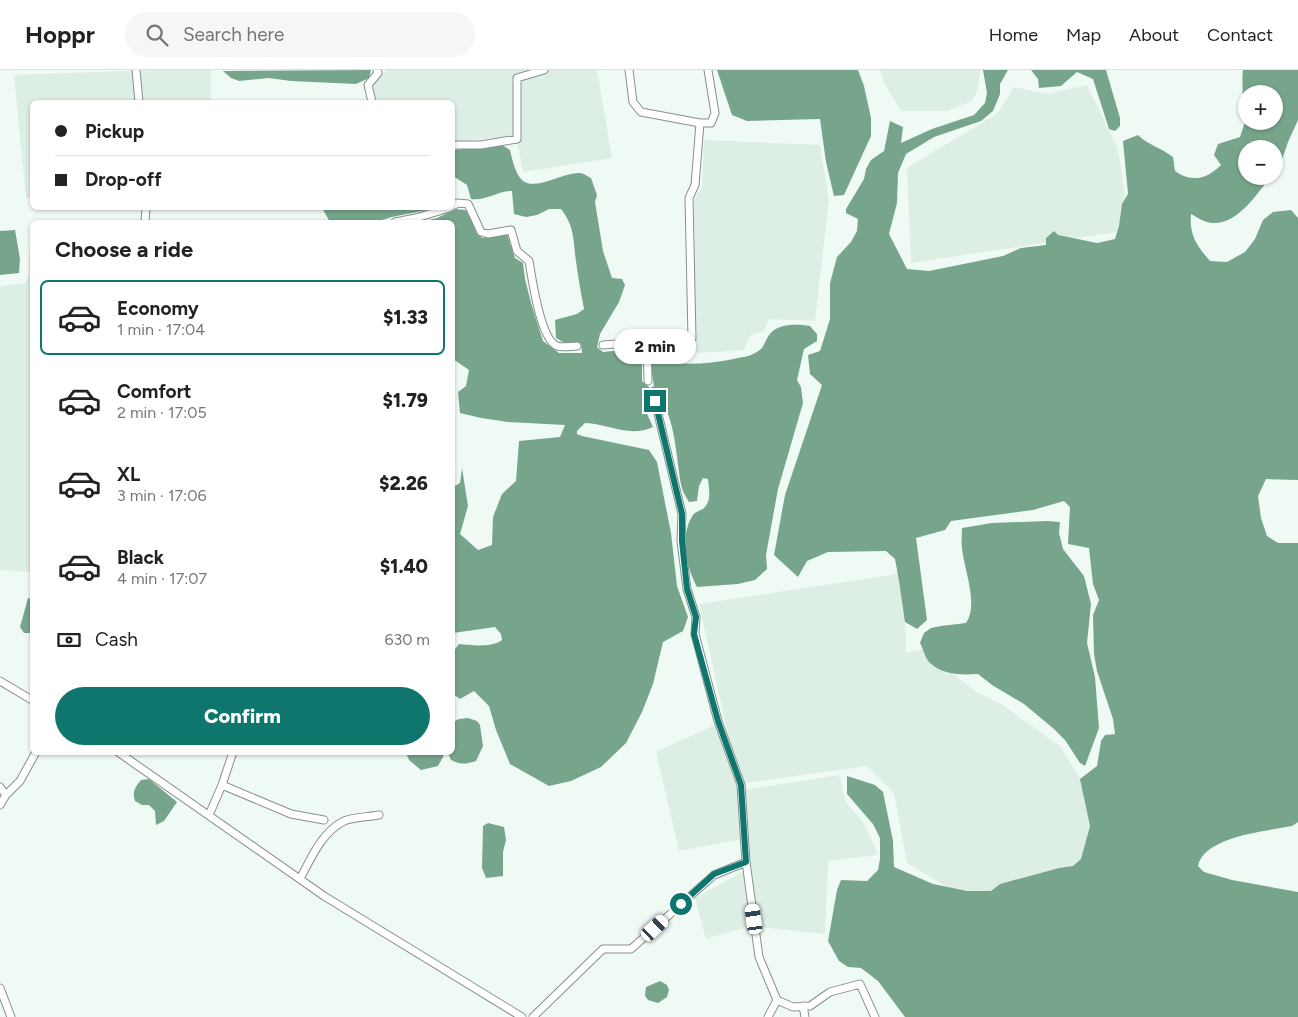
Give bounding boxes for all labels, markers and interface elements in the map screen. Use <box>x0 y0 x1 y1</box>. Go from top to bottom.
search box <box>125 12 475 57</box>
text: Hoppr <box>25 20 95 49</box>
icon: search <box>143 21 171 49</box>
text: Search here <box>183 23 284 46</box>
text: Home <box>989 24 1038 46</box>
text: Map <box>1066 24 1101 46</box>
text: About <box>1129 24 1179 46</box>
text: Contact <box>1207 24 1273 46</box>
map controls <box>1238 85 1283 185</box>
button: + <box>1238 85 1283 130</box>
text: Pickup <box>85 120 144 143</box>
button: − <box>1238 140 1283 185</box>
text: Drop-off <box>85 168 162 191</box>
text: Choose a ride <box>55 236 193 263</box>
icon: car <box>57 295 102 340</box>
text: Economy <box>117 297 199 320</box>
text: $1.33 <box>383 306 428 329</box>
text: 1 min · 17:04 <box>117 320 205 339</box>
callout: 2 min <box>614 328 696 364</box>
text: 2 min <box>635 337 675 356</box>
icon: car <box>57 378 102 423</box>
text: Comfort <box>117 380 192 403</box>
text: $1.79 <box>383 389 428 412</box>
route end <box>644 390 666 412</box>
text: 2 min · 17:05 <box>117 403 207 422</box>
icon: car <box>57 461 102 506</box>
text: XL <box>117 463 140 486</box>
text: $2.26 <box>379 472 428 495</box>
text: 3 min · 17:06 <box>117 486 206 505</box>
icon: car <box>57 544 102 589</box>
text: Black <box>117 546 164 569</box>
text: $1.40 <box>380 555 428 578</box>
text: 4 min · 17:07 <box>117 569 207 588</box>
icon: cash <box>55 626 83 654</box>
text: Cash <box>95 628 138 651</box>
text: 630 m <box>384 630 430 649</box>
button: Confirm <box>55 687 430 745</box>
route start <box>670 893 692 915</box>
car <box>744 903 763 935</box>
car <box>638 912 671 944</box>

